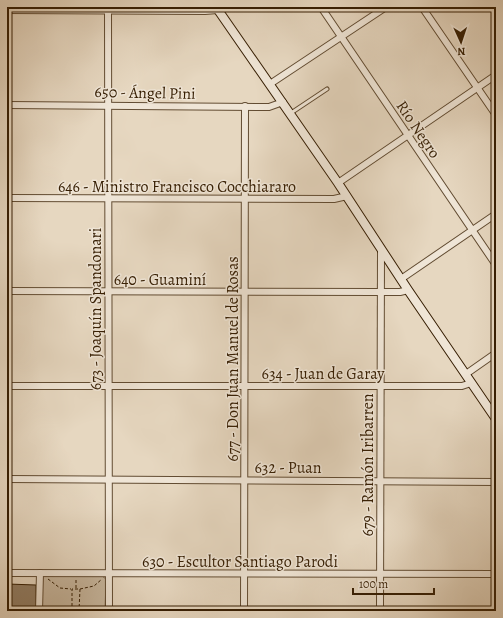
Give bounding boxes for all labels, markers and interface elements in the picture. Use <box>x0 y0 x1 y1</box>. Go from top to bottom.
north arrow <box>441 22 481 62</box>
text: N <box>457 44 466 59</box>
street label: 650 - Ángel Pini <box>94 81 196 105</box>
street label: Río Negro <box>391 96 446 163</box>
street label: 646 - Ministro Francisco Cocchiararo <box>58 176 296 198</box>
street label: 673 - Joaquín Spandonari <box>85 228 107 390</box>
street label: 677 - Don Juan Manuel de Rosas <box>222 256 244 462</box>
street label: 640 - Guaminí <box>114 269 206 291</box>
street label: 634 - Juan de Garay <box>261 363 385 385</box>
street label: 679 - Ramón Iribarren <box>357 393 379 537</box>
street label: 632 - Puan <box>254 457 322 479</box>
street label: 630 - Escultor Santiago Parodi <box>142 551 338 573</box>
scale bar <box>353 570 434 596</box>
text: 100 m <box>359 576 388 592</box>

